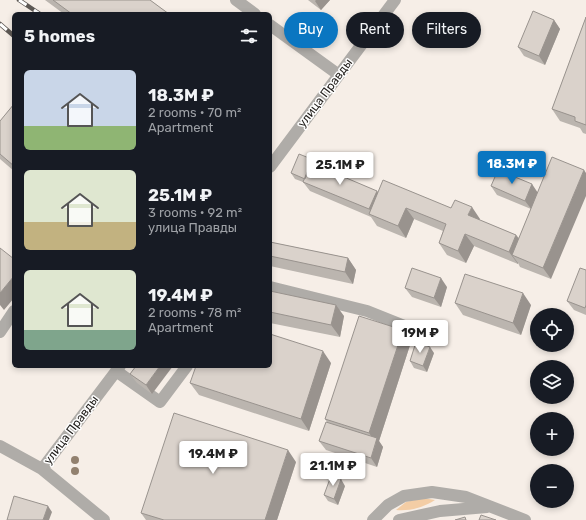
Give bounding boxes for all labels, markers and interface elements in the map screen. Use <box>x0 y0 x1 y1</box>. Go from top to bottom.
chip: Buy <box>284 12 338 48</box>
chip: Rent <box>346 12 404 48</box>
chip: Filters <box>412 12 481 48</box>
icon: filters <box>238 25 260 47</box>
text: 5 homes <box>24 26 95 46</box>
street label: улица Правды <box>295 56 355 130</box>
text: 18.3M ₽ <box>148 85 214 105</box>
icon: home <box>56 86 104 134</box>
text: 2 rooms · 70 m² <box>148 105 242 120</box>
text: Apartment <box>148 120 213 135</box>
pin: 18.3M ₽ <box>475 151 549 185</box>
pin: 25.1M ₽ <box>303 152 377 186</box>
text: 18.3M ₽ <box>487 156 537 171</box>
text: 25.1M ₽ <box>315 157 365 172</box>
text: 25.1M ₽ <box>148 185 212 205</box>
icon: home <box>56 186 104 234</box>
text: 3 rooms · 92 m² <box>148 205 242 220</box>
text: улица Правды <box>148 220 237 235</box>
text: 19.4M ₽ <box>148 285 213 305</box>
icon: home <box>56 286 104 334</box>
text: 2 rooms · 78 m² <box>148 305 242 320</box>
map controls <box>530 308 574 508</box>
button: locate <box>530 308 574 352</box>
text: Apartment <box>148 320 213 335</box>
pin: 19M ₽ <box>392 320 448 354</box>
text: 19M ₽ <box>401 325 439 340</box>
button: layers <box>530 360 574 404</box>
street label: улица Правды <box>41 393 101 467</box>
button: + <box>530 412 574 456</box>
pin: 19.4M ₽ <box>176 441 250 475</box>
text: 19.4M ₽ <box>188 446 238 461</box>
pin: 21.1M ₽ <box>296 453 370 487</box>
text: 21.1M ₽ <box>309 458 357 473</box>
button: − <box>530 464 574 508</box>

